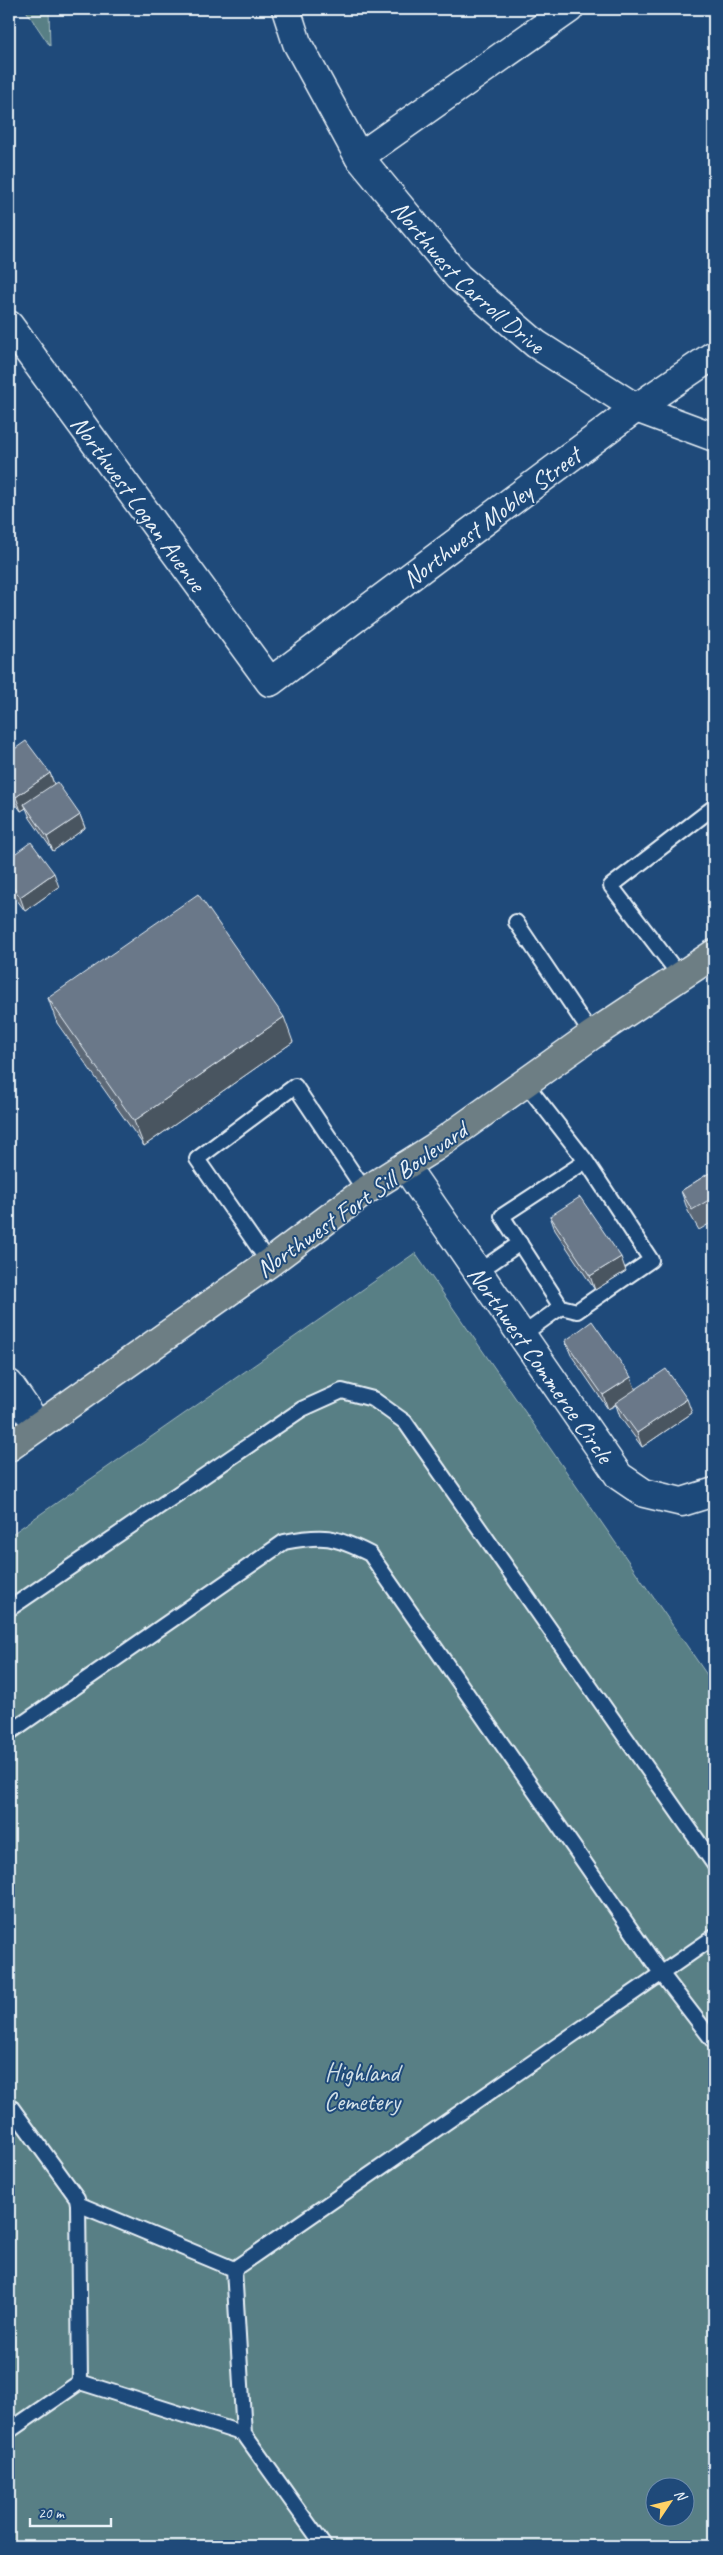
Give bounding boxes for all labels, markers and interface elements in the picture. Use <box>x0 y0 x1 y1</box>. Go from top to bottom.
street label: Northwest Carroll Drive <box>384 194 551 363</box>
street label: Northwest Logan Avenue <box>63 409 214 600</box>
street label: Northwest Mobley Street <box>396 438 590 595</box>
street label: Northwest Fort Sill Boulevard <box>250 1112 477 1285</box>
street label: Northwest Commerce Circle <box>460 1260 621 1471</box>
park label: Highland Cemetery <box>324 2057 403 2118</box>
north arrow <box>646 2478 696 2528</box>
text: N <box>671 2486 691 2505</box>
scale bar <box>30 2495 111 2527</box>
text: 20 m <box>38 2504 65 2523</box>

